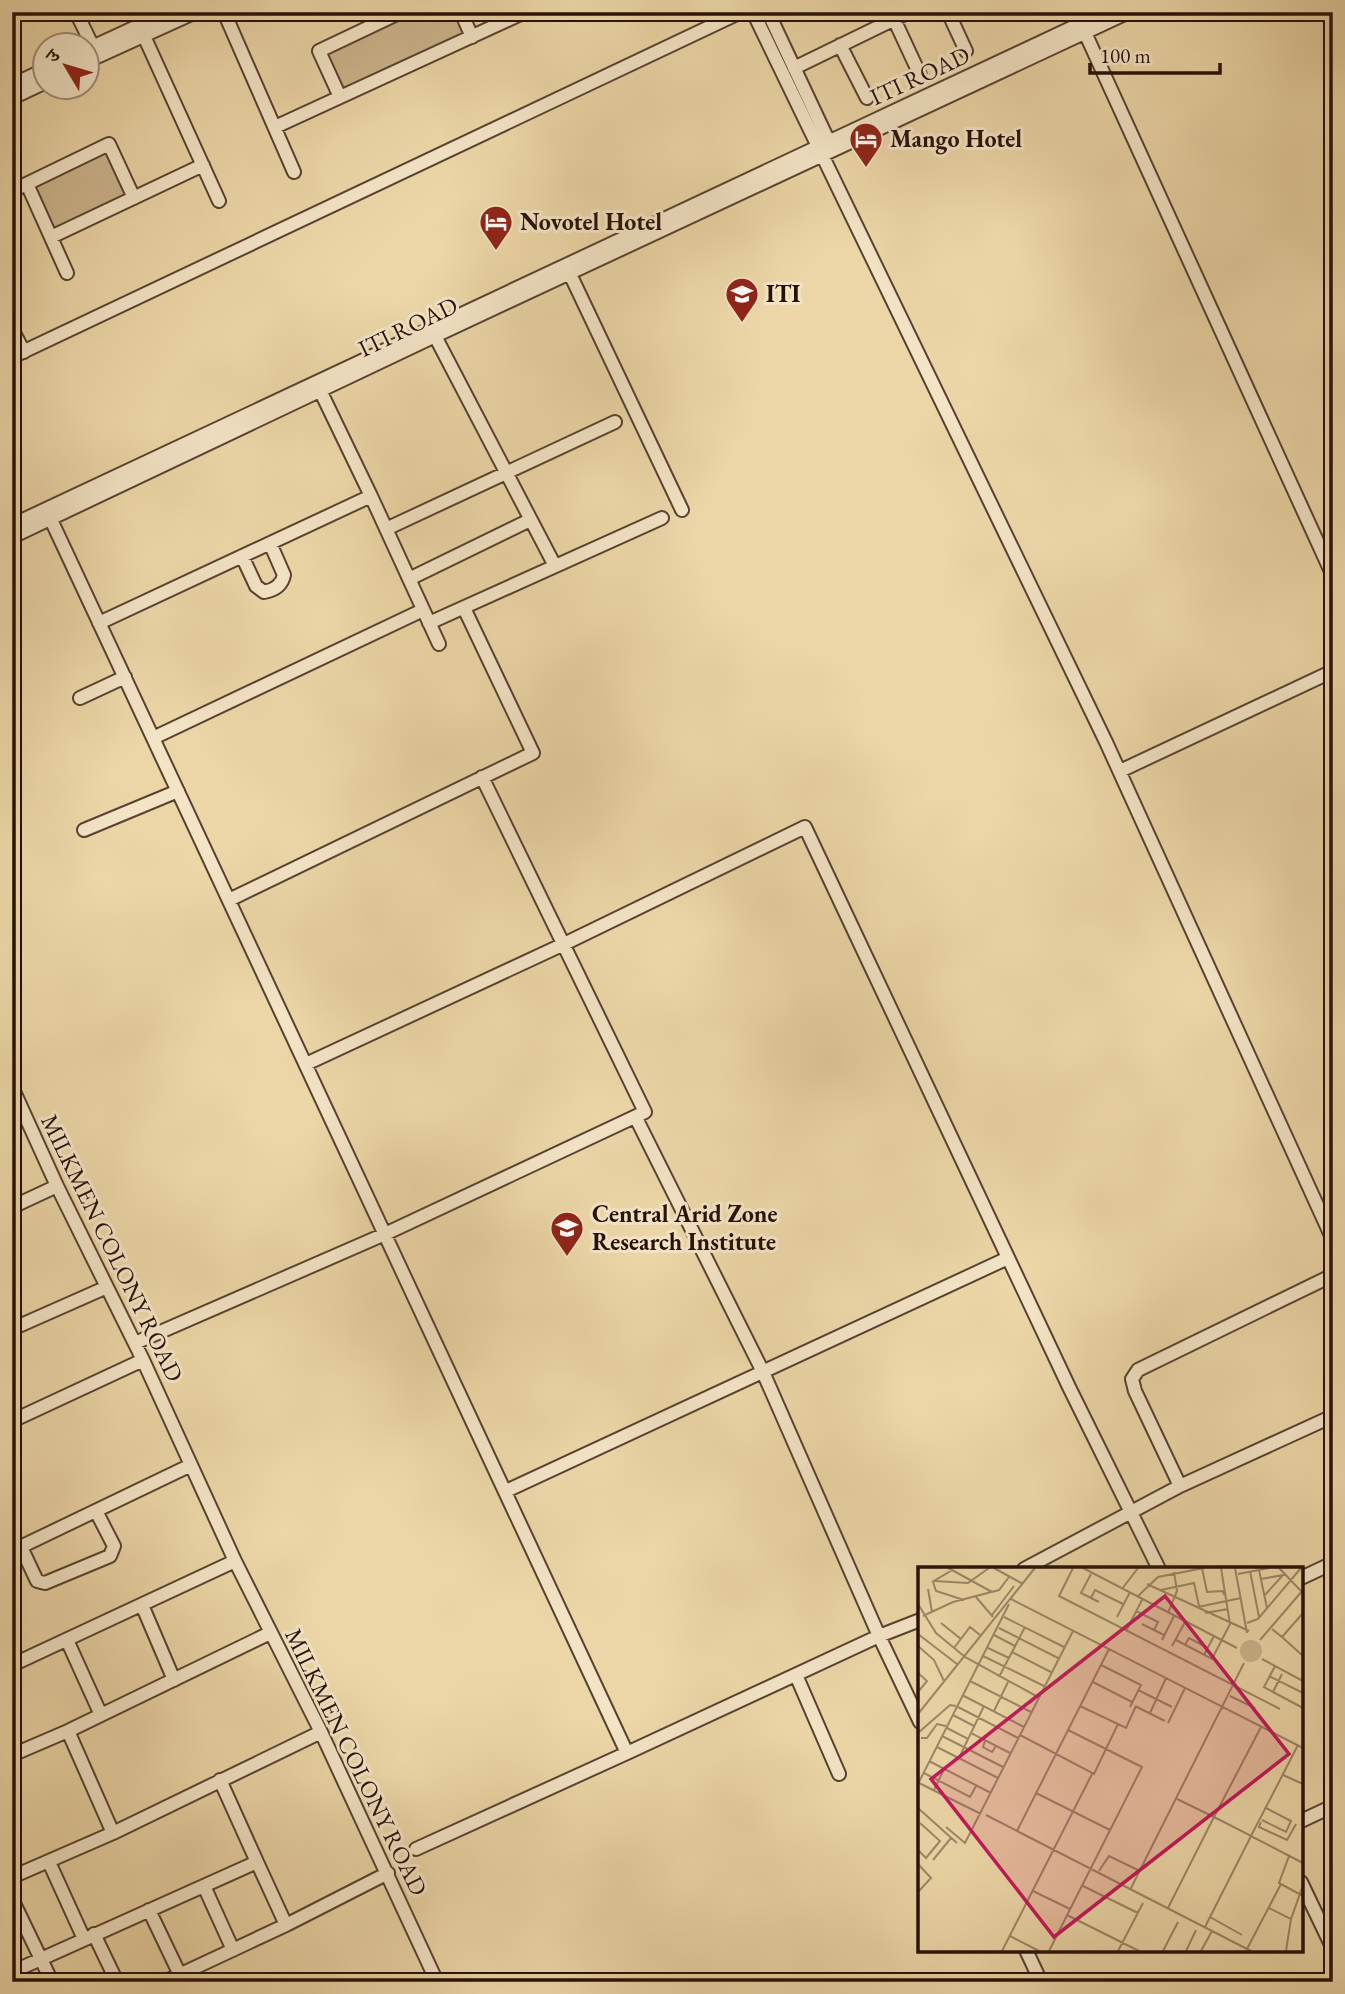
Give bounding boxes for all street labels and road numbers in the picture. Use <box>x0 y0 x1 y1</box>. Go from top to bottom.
street label: ITI ROAD <box>865 39 975 112</box>
street label: ITI ROAD <box>353 289 462 364</box>
street label: MILKMEN COLONY ROAD <box>34 1109 191 1387</box>
street label: MILKMEN COLONY ROAD <box>278 1623 435 1901</box>

